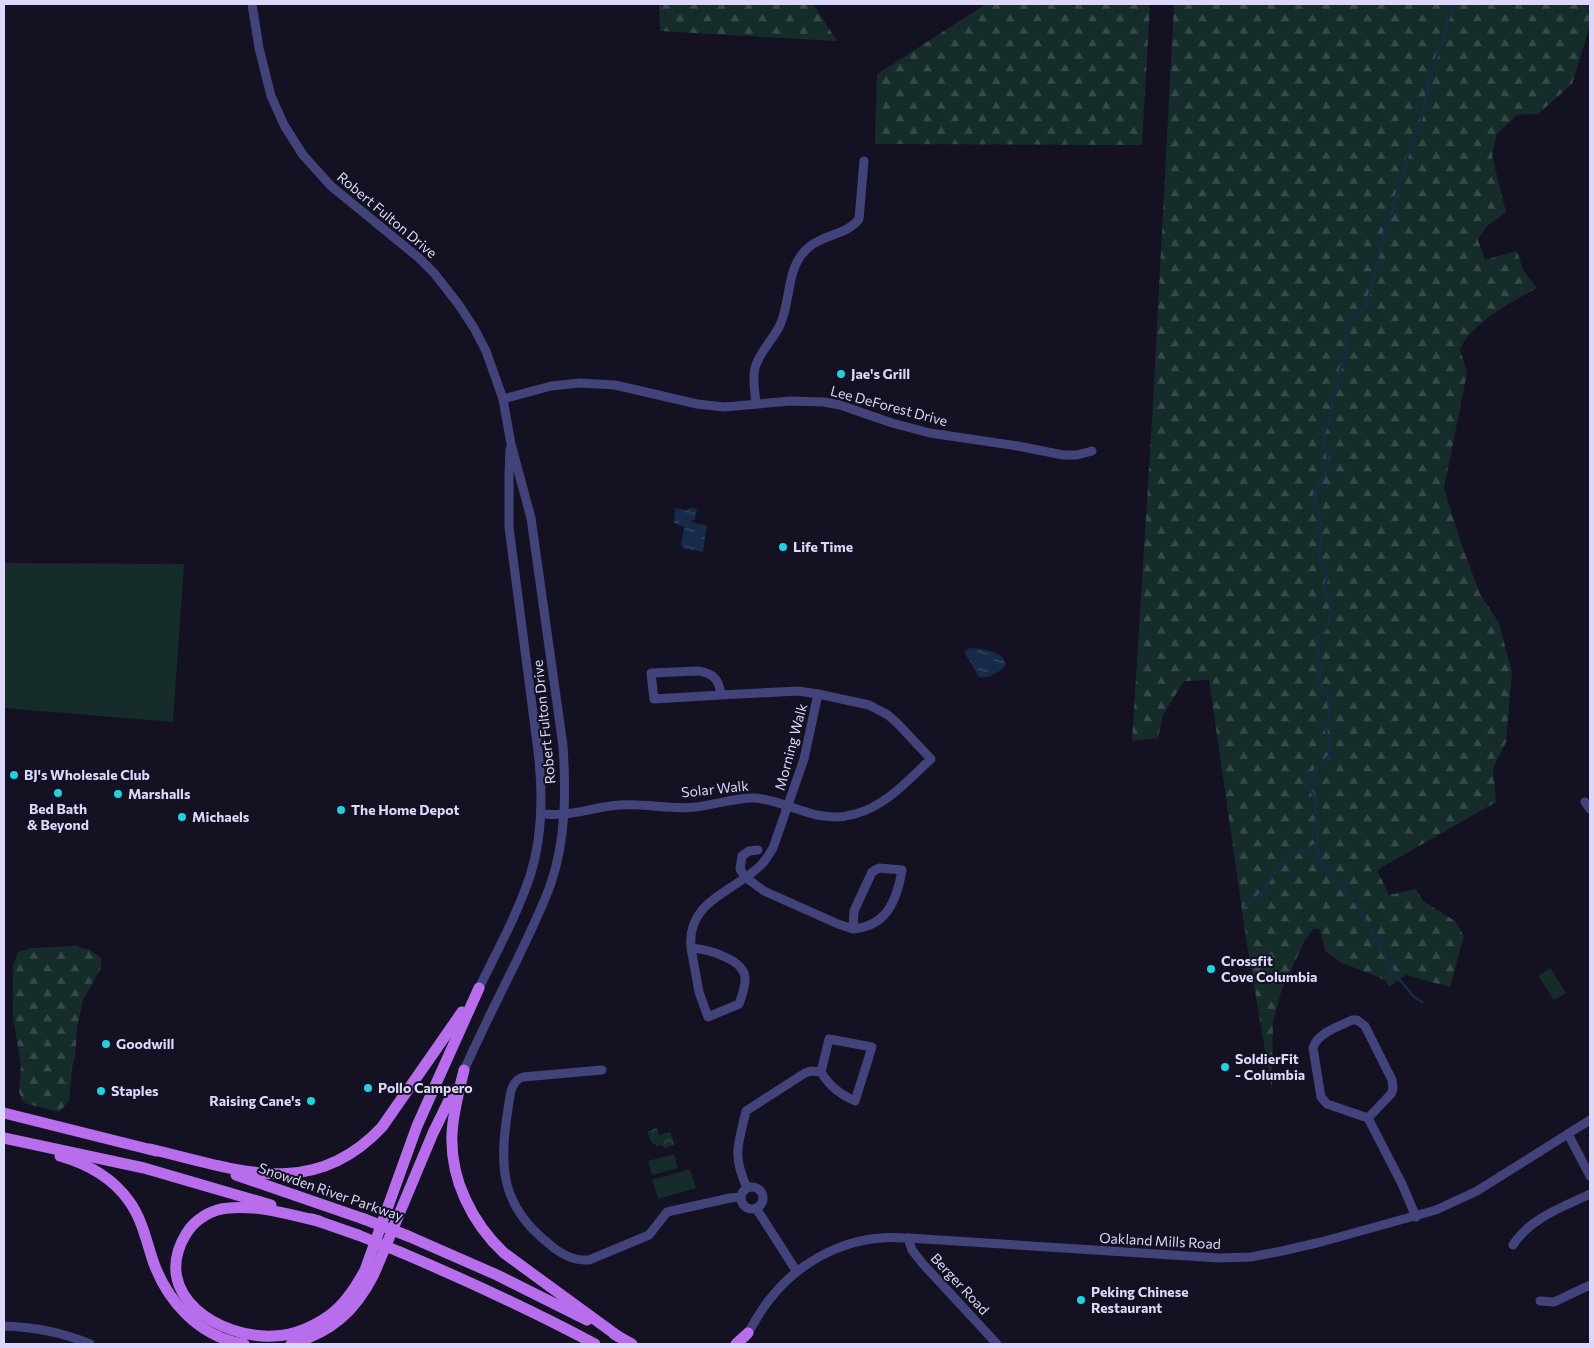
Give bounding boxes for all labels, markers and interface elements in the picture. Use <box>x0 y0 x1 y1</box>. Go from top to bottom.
street label: Robert Fulton Drive <box>334 168 441 261</box>
place label: Jae's Grill <box>851 365 910 382</box>
marker: Jae's Grill <box>835 368 847 380</box>
street label: Lee DeForest Drive <box>829 382 950 429</box>
place label: Life Time <box>793 538 853 555</box>
marker: Life Time <box>777 541 789 553</box>
street label: Robert Fulton Drive <box>529 659 558 785</box>
street label: Morning Walk <box>771 701 810 792</box>
place label: BJ's Wholesale Club <box>24 766 150 783</box>
marker: BJ's Wholesale Club <box>8 769 20 781</box>
street label: Solar Walk <box>680 776 750 800</box>
place label: Marshalls <box>128 785 191 802</box>
marker: Bed Bath & Beyond <box>52 787 64 799</box>
marker: Marshalls <box>112 788 124 800</box>
place label: Bed Bath & Beyond <box>27 800 89 833</box>
place label: The Home Depot <box>351 801 460 818</box>
marker: The Home Depot <box>335 804 347 816</box>
place label: Michaels <box>192 808 250 825</box>
marker: Michaels <box>176 811 188 823</box>
place label: Crossfit Cove Columbia <box>1221 952 1318 985</box>
marker: Crossfit Cove Columbia <box>1205 963 1217 975</box>
place label: Goodwill <box>116 1035 174 1052</box>
marker: Goodwill <box>100 1038 112 1050</box>
place label: SoldierFit - Columbia <box>1235 1050 1305 1083</box>
marker: SoldierFit - Columbia <box>1219 1061 1231 1073</box>
place label: Pollo Campero <box>378 1079 473 1096</box>
place label: Staples <box>111 1082 159 1099</box>
marker: Pollo Campero <box>362 1082 374 1094</box>
marker: Staples <box>95 1085 107 1097</box>
place label: Raising Cane's <box>209 1092 301 1109</box>
marker: Raising Cane's <box>305 1095 317 1107</box>
street label: Snowden River Parkway <box>257 1159 406 1224</box>
street label: Oakland Mills Road <box>1099 1229 1221 1252</box>
street label: Berger Road <box>928 1249 993 1318</box>
place label: Peking Chinese Restaurant <box>1091 1283 1189 1316</box>
marker: Peking Chinese Restaurant <box>1075 1294 1087 1306</box>

